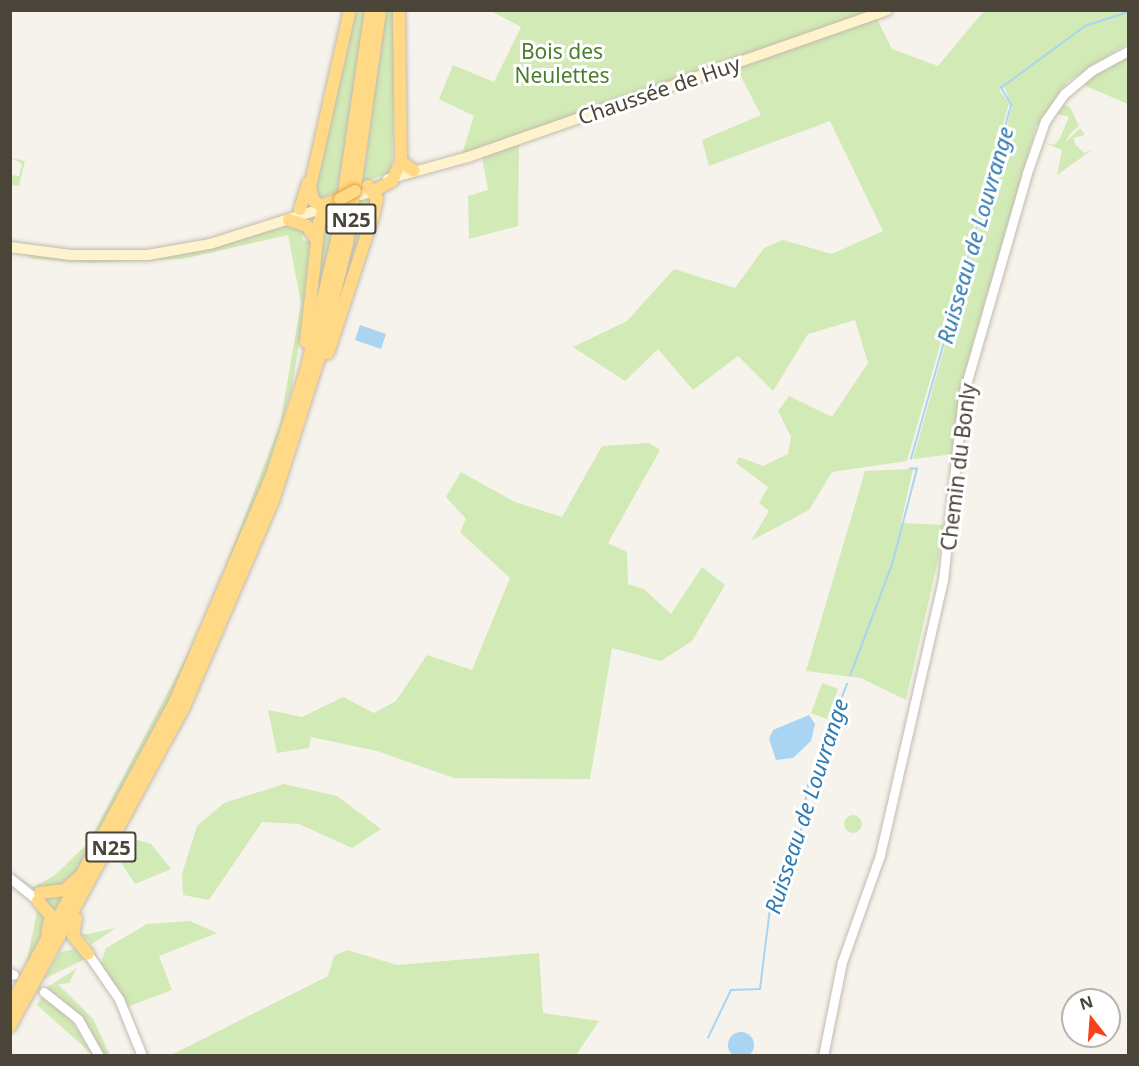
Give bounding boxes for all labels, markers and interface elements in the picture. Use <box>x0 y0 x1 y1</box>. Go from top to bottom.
park label: Bois des Neulettes <box>514 38 610 88</box>
street label: Chaussée de Huy <box>575 50 743 130</box>
water label: Ruisseau de Louvrange <box>931 123 1019 347</box>
road number: N25 <box>324 202 378 236</box>
street label: Chemin du Bonly <box>935 382 981 552</box>
water label: Ruisseau de Louvrange <box>759 695 853 917</box>
road number: N25 <box>84 830 138 864</box>
north arrow <box>1061 988 1121 1048</box>
text: N <box>1077 990 1096 1015</box>

